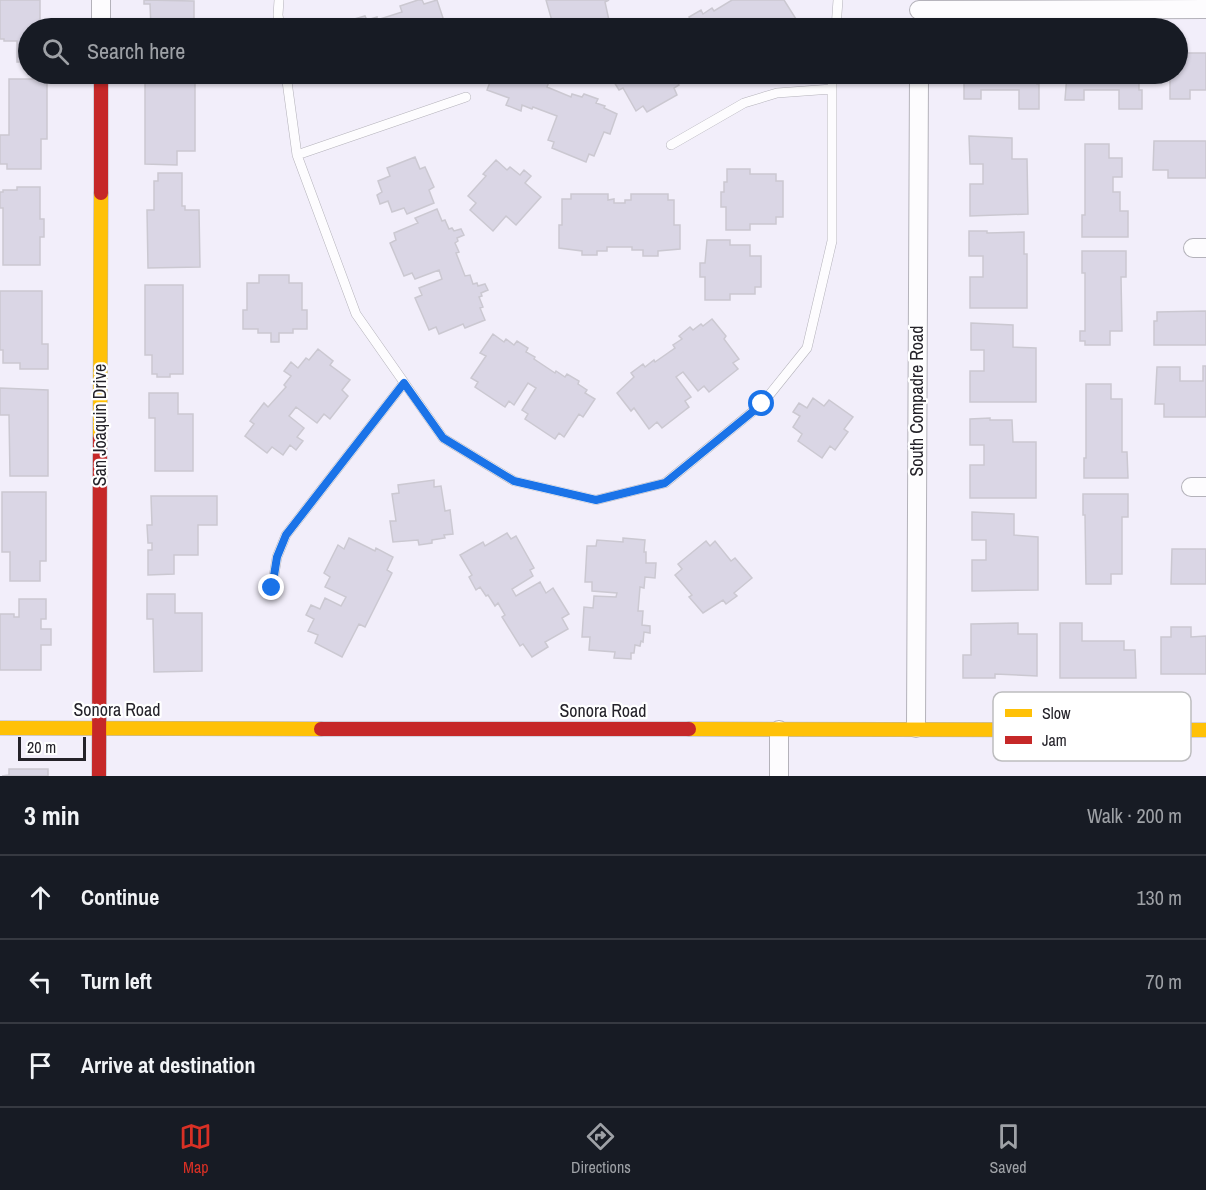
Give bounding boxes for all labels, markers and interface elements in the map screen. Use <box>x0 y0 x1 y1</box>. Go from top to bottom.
search box <box>18 18 1188 84</box>
icon: search <box>39 35 72 68</box>
text: Search here <box>87 36 185 66</box>
street label: South Compadre Road <box>904 326 929 476</box>
street label: San Joaquin Drive <box>87 364 112 486</box>
route start <box>748 390 774 416</box>
route end <box>258 574 284 600</box>
legend <box>993 692 1191 761</box>
street label: Sonora Road <box>74 697 160 722</box>
street label: Sonora Road <box>560 698 646 723</box>
text: Slow <box>1042 702 1071 724</box>
text: Jam <box>1042 729 1067 751</box>
scale bar <box>18 734 86 762</box>
text: 20 m <box>27 736 56 758</box>
text: 3 min <box>24 798 80 833</box>
text: Walk · 200 m <box>1087 802 1182 829</box>
icon: ahead <box>24 881 57 914</box>
text: Continue <box>81 882 159 912</box>
text: 130 m <box>1136 884 1182 911</box>
icon: left <box>24 965 57 998</box>
text: Turn left <box>81 966 152 996</box>
text: 70 m <box>1146 968 1182 995</box>
icon: arrive <box>24 1049 57 1082</box>
text: Arrive at destination <box>81 1050 255 1080</box>
tab: Map <box>179 1120 212 1178</box>
tab: Directions <box>571 1120 631 1178</box>
tab: Saved <box>989 1120 1027 1178</box>

